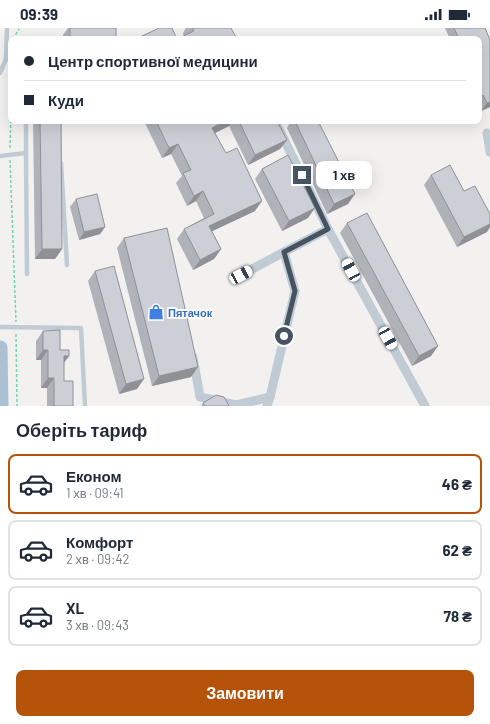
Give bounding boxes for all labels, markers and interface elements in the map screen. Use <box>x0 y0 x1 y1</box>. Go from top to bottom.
text: 09:39 <box>20 5 58 23</box>
text: Центр спортивної медицини <box>48 52 258 70</box>
text: Куди <box>48 91 84 109</box>
callout: 1 хв <box>316 161 372 189</box>
route end <box>293 166 311 184</box>
text: 1 хв <box>333 167 355 183</box>
car <box>340 257 362 283</box>
car <box>228 264 254 286</box>
shop icon: Пятачок <box>147 303 165 321</box>
place label: Пятачок <box>168 306 213 319</box>
car <box>377 325 399 351</box>
route start <box>275 327 293 345</box>
text: Оберіть тариф <box>16 419 147 441</box>
icon: car <box>18 466 54 502</box>
text: Економ <box>66 467 122 485</box>
text: 46 ₴ <box>442 475 472 493</box>
text: 1 хв · 09:41 <box>66 485 124 501</box>
icon: car <box>18 532 54 568</box>
text: Комфорт <box>66 533 133 551</box>
text: 62 ₴ <box>443 541 472 559</box>
text: 2 хв · 09:42 <box>66 551 130 567</box>
icon: car <box>18 598 54 634</box>
text: XL <box>66 599 84 617</box>
text: 78 ₴ <box>443 607 472 625</box>
text: 3 хв · 09:43 <box>66 617 129 633</box>
button: Замовити <box>16 670 474 716</box>

